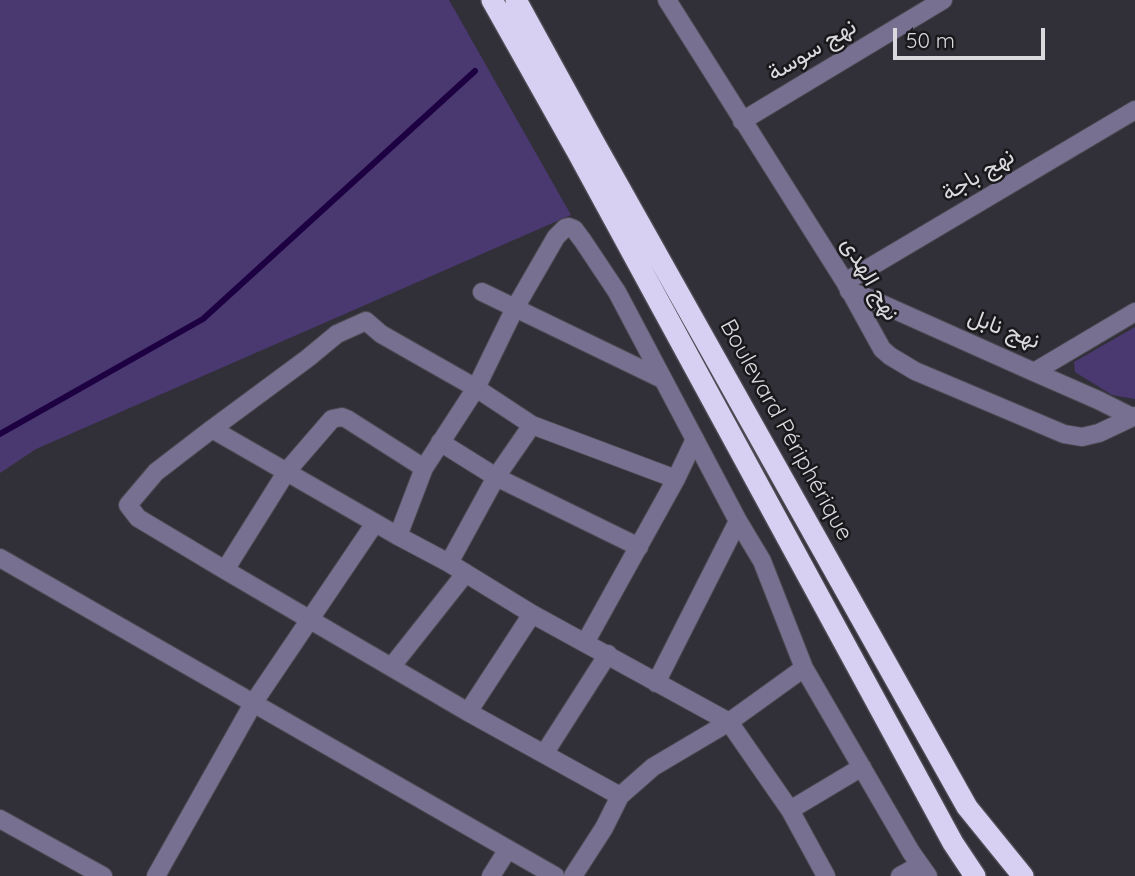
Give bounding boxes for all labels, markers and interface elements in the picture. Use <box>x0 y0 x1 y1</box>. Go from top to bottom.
street label: نهج سوسة <box>763 13 861 87</box>
scale bar <box>897 14 1049 58</box>
text: 50 m <box>906 27 955 53</box>
street label: نهج باجة <box>936 143 1020 207</box>
street label: نهج الهدى <box>835 232 905 326</box>
street label: نهج نابل <box>964 303 1044 355</box>
street label: Boulevard Périphérique <box>714 315 858 545</box>

